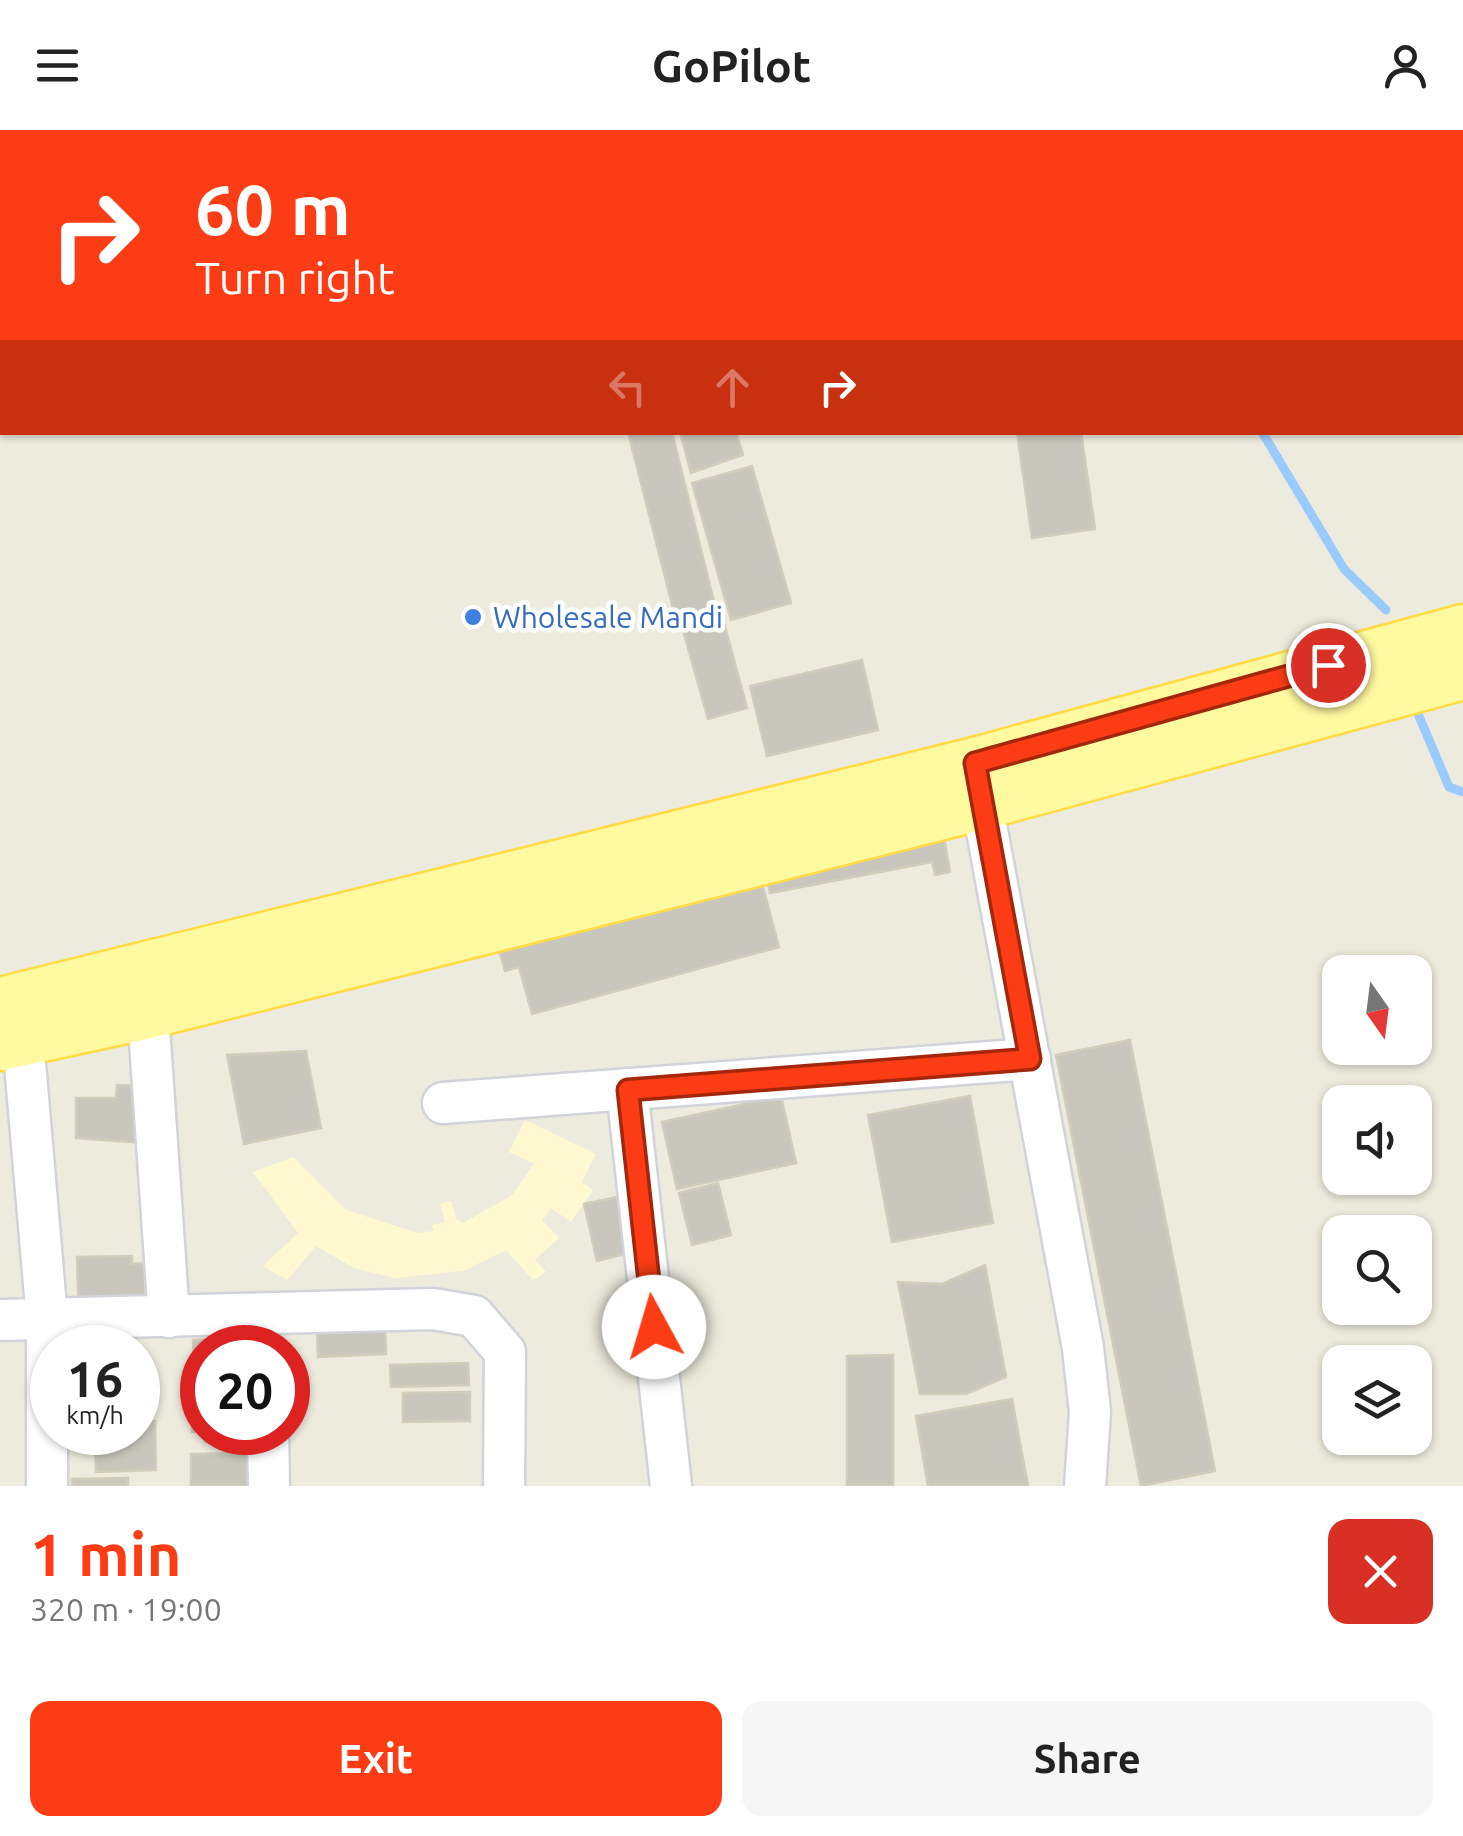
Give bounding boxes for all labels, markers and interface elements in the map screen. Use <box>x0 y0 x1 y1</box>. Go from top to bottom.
icon: menu <box>30 38 85 93</box>
icon: person <box>1378 38 1433 93</box>
text: GoPilot <box>652 40 811 91</box>
icon: right <box>30 170 160 300</box>
text: 60 m <box>195 170 351 248</box>
text: Turn right <box>195 252 395 303</box>
icon: left <box>600 360 655 415</box>
icon: ahead <box>705 360 760 415</box>
icon: right <box>810 360 865 415</box>
place label: Wholesale Mandi <box>493 600 723 634</box>
marker: Wholesale Mandi <box>462 606 484 628</box>
pin <box>1286 623 1371 708</box>
icon: arrive <box>1301 638 1356 693</box>
north arrow <box>1322 955 1432 1065</box>
map controls <box>1322 955 1432 1455</box>
button: sound <box>1322 1085 1432 1195</box>
button: search <box>1322 1215 1432 1325</box>
position arrow <box>602 1275 706 1379</box>
speed limit sign: 20 <box>180 1325 310 1455</box>
button: layers <box>1322 1345 1432 1455</box>
text: 16 <box>67 1350 123 1406</box>
text: km/h <box>66 1401 124 1429</box>
button: close <box>1328 1519 1433 1624</box>
text: 1 min <box>30 1520 182 1587</box>
text: 320 m · 19:00 <box>30 1591 222 1627</box>
button: Exit <box>30 1701 722 1816</box>
button: Share <box>742 1701 1433 1816</box>

